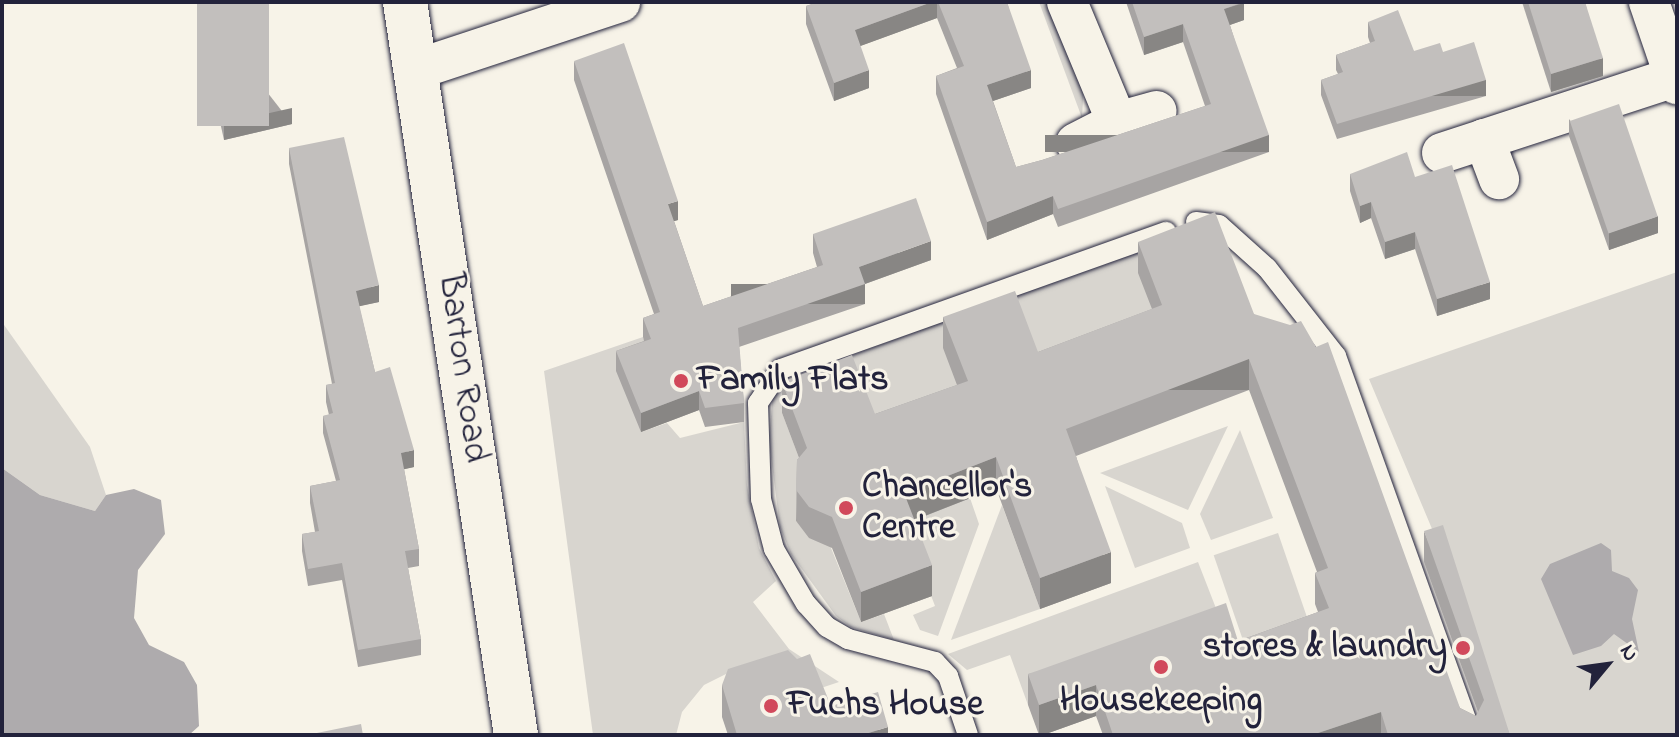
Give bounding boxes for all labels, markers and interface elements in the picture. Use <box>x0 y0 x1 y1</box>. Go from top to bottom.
street label: Barton Road <box>427 271 497 465</box>
place label: Family Flats <box>697 359 888 403</box>
marker: Family Flats <box>672 372 690 390</box>
place label: Chancellor's Centre <box>862 465 1032 550</box>
marker: Chancellor's Centre <box>837 499 855 517</box>
north arrow <box>1567 625 1647 705</box>
place label: stores & laundry <box>1203 626 1447 670</box>
marker: stores & laundry <box>1454 639 1472 657</box>
text: N <box>1610 639 1646 668</box>
marker: Housekeeping <box>1152 658 1170 676</box>
place label: Housekeeping <box>1060 680 1262 724</box>
place label: Fuchs House <box>787 684 983 728</box>
marker: Fuchs House <box>762 697 780 715</box>

